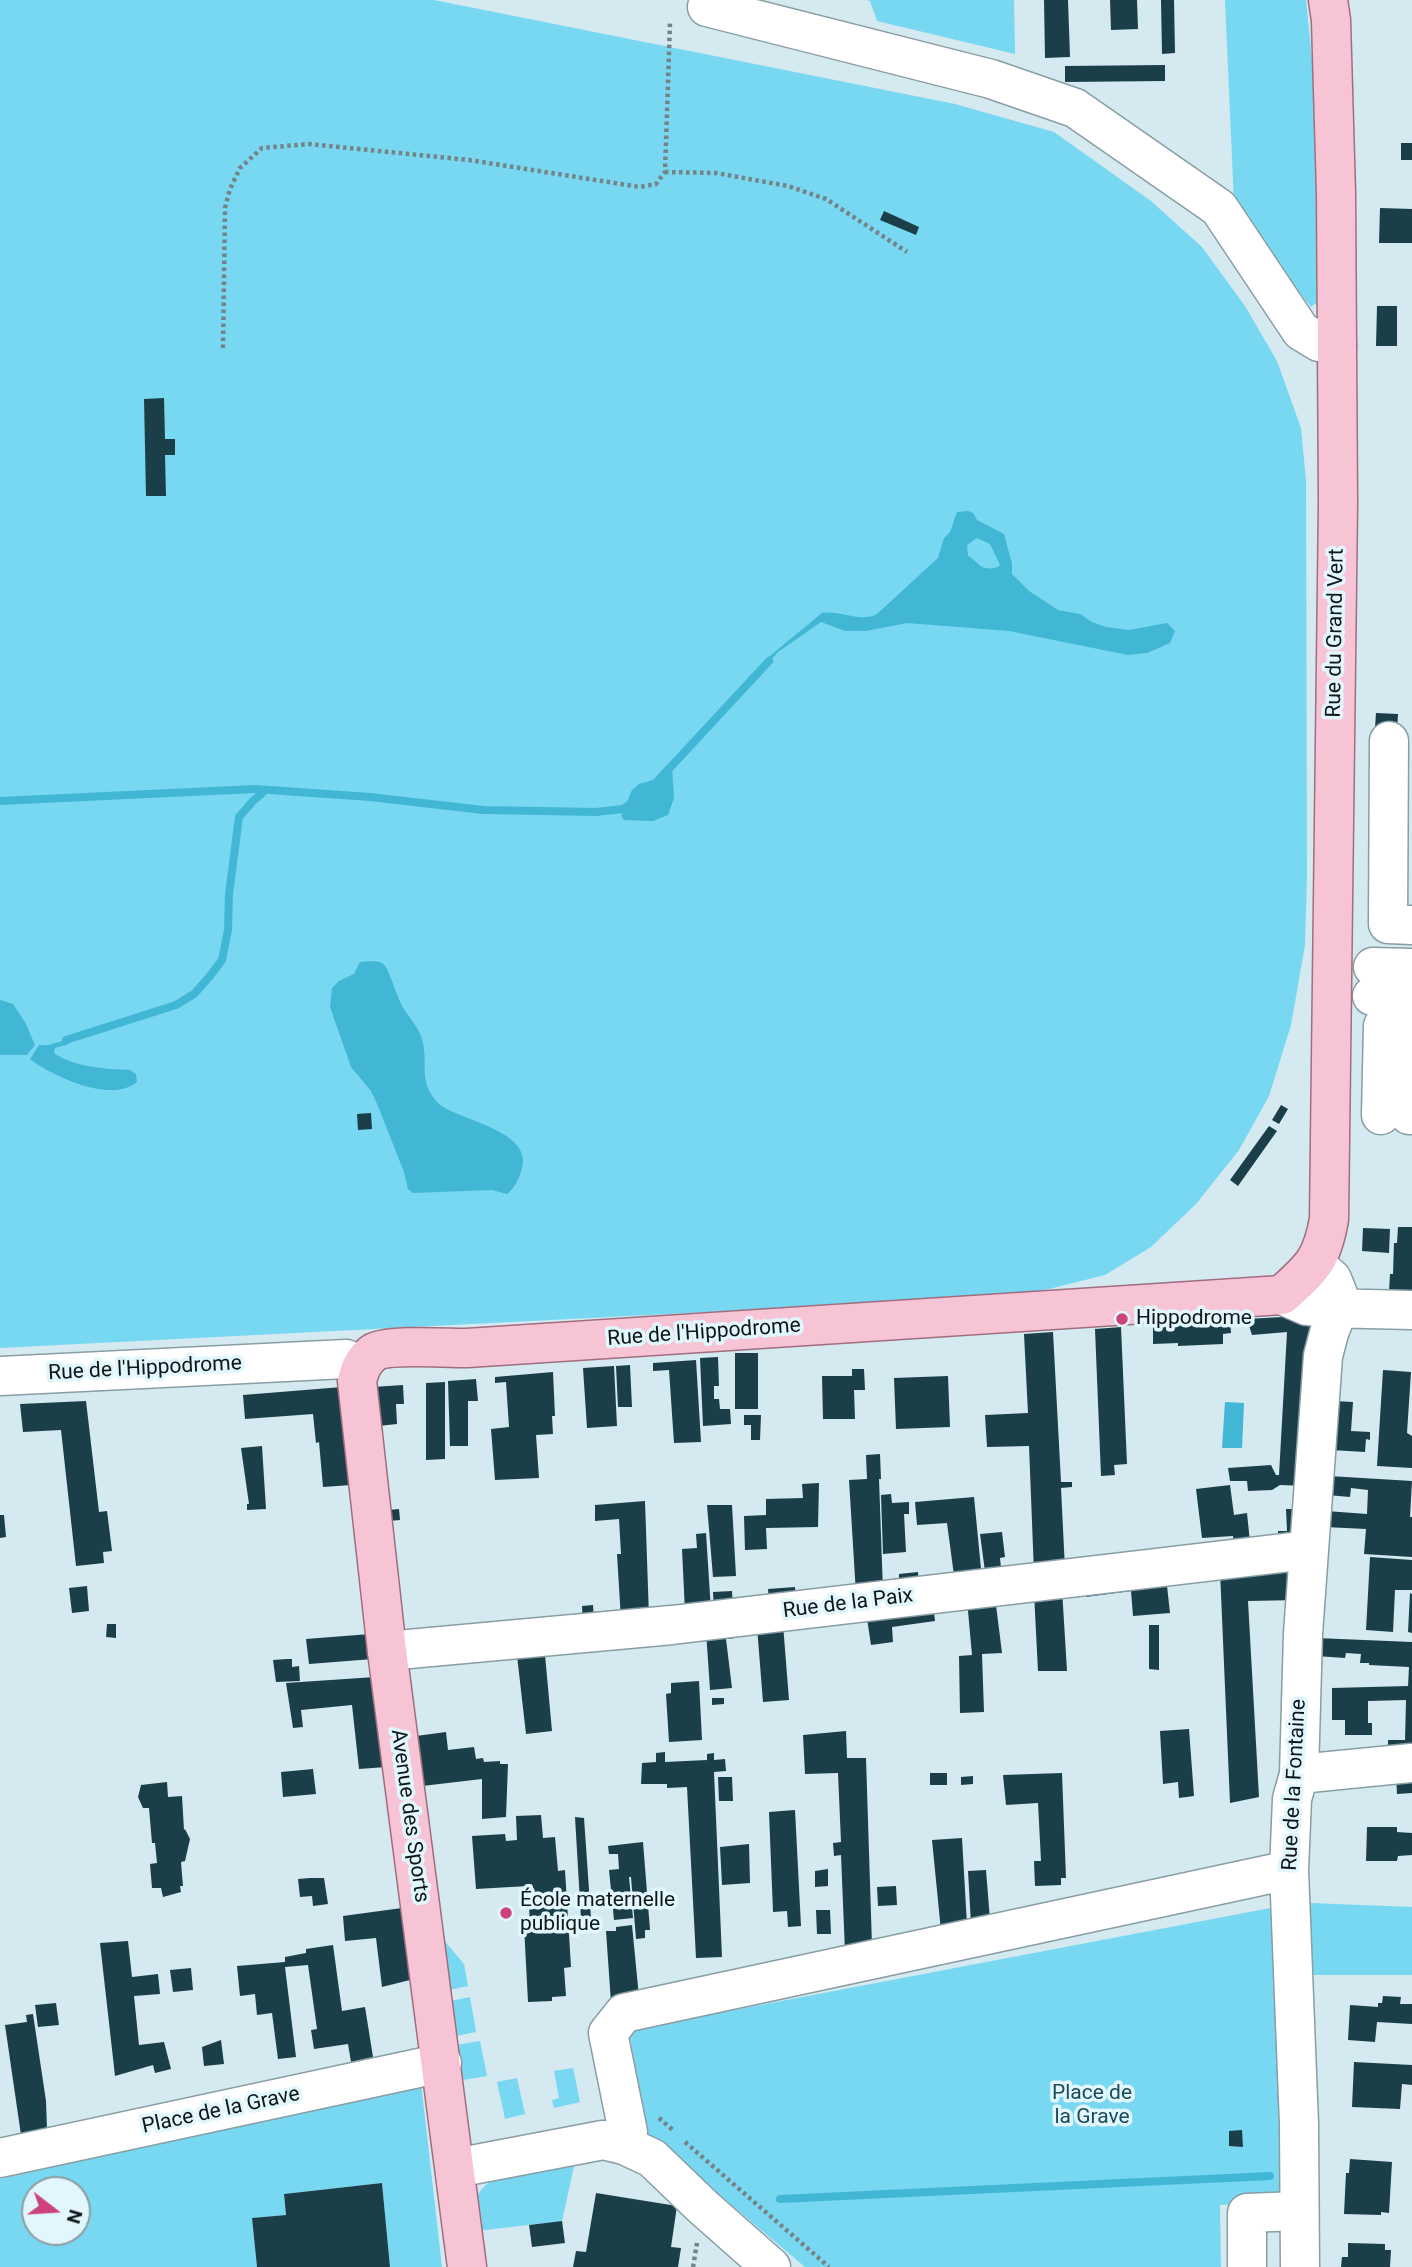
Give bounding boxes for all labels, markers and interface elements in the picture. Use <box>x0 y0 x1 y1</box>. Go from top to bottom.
street label: Rue du Grand Vert <box>1322 548 1350 718</box>
place label: Hippodrome <box>1136 1306 1252 1332</box>
marker: Hippodrome <box>1114 1311 1130 1327</box>
street label: Rue de l'Hippodrome <box>606 1314 802 1352</box>
street label: Rue de l'Hippodrome <box>48 1351 242 1387</box>
street label: Rue de la Paix <box>782 1584 914 1624</box>
street label: Rue de la Fontaine <box>1278 1699 1312 1871</box>
street label: Avenue des Sports <box>384 1728 434 1904</box>
place label: École maternelle publique <box>520 1888 675 1938</box>
marker: École maternelle publique <box>498 1905 514 1921</box>
park label: Place de la Grave <box>1052 2081 1132 2131</box>
street label: Place de la Grave <box>140 2082 302 2140</box>
north arrow <box>21 2176 91 2246</box>
text: N <box>62 2207 88 2226</box>

